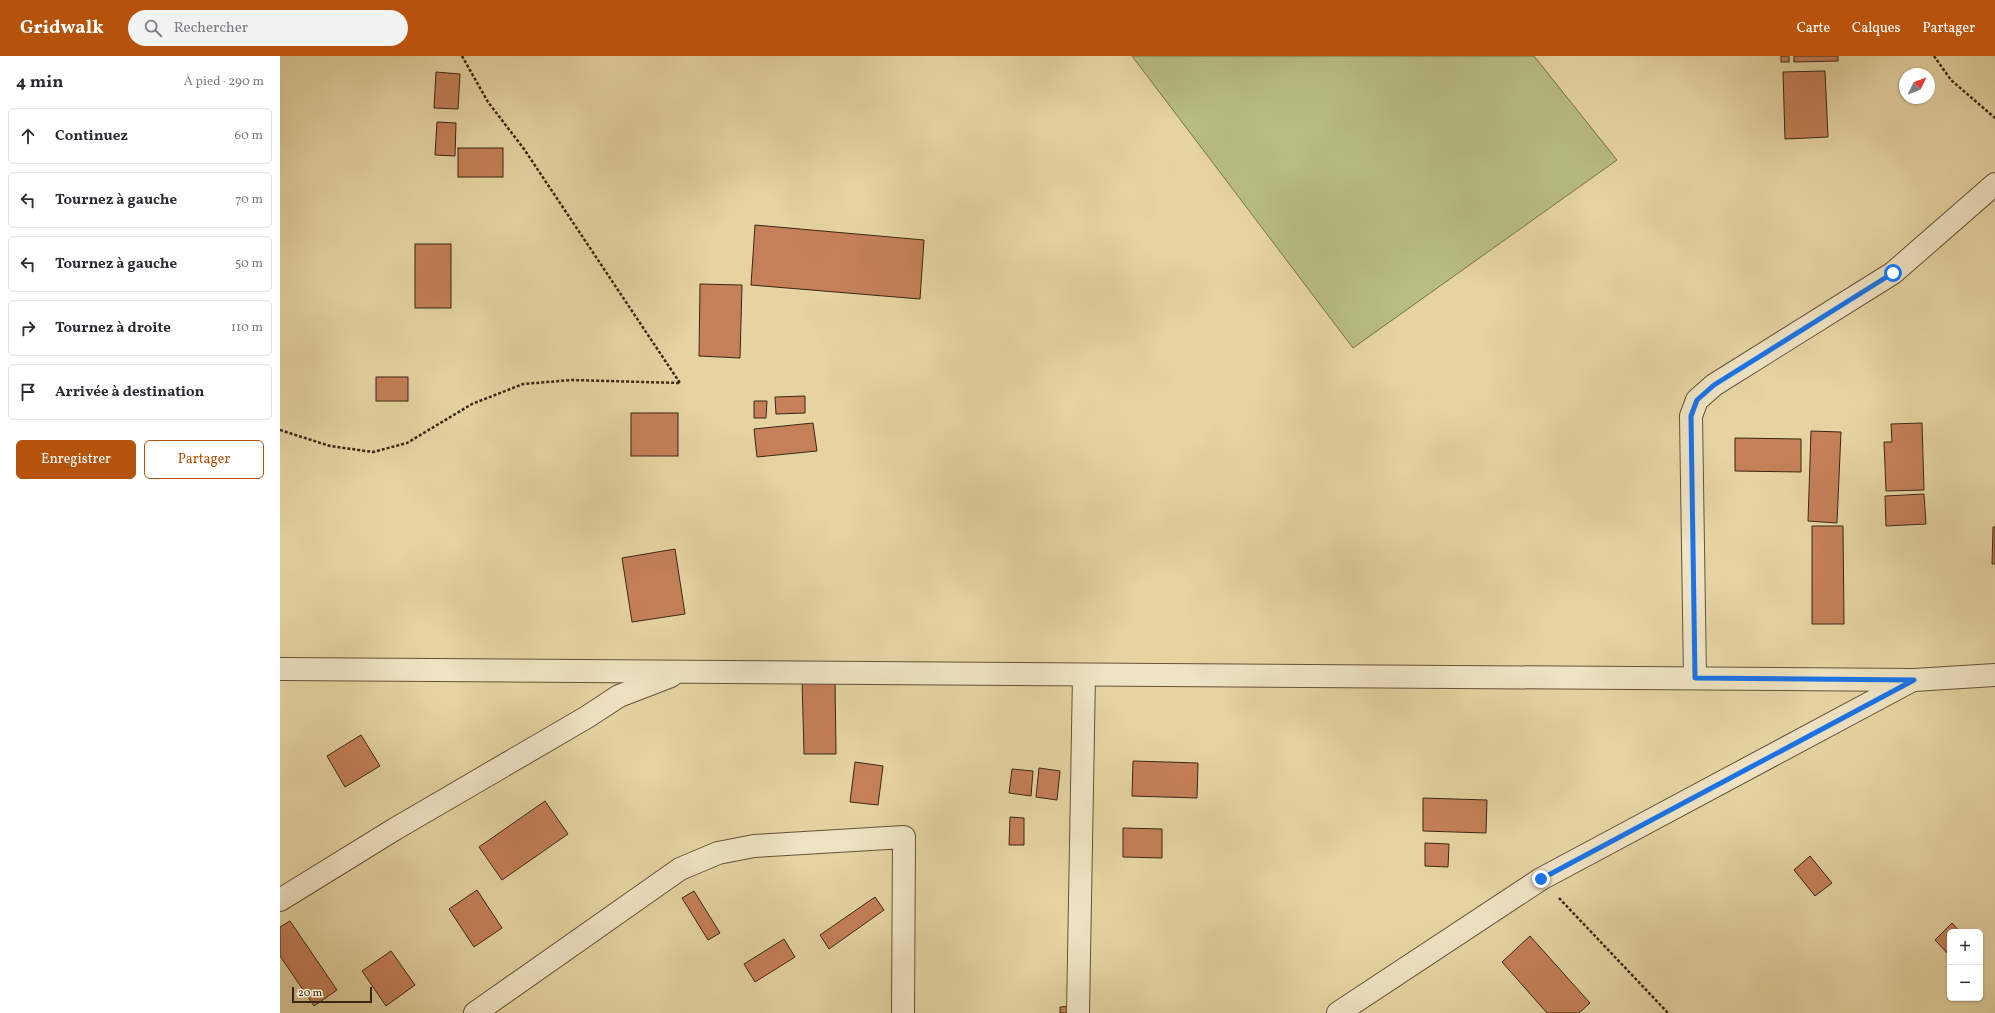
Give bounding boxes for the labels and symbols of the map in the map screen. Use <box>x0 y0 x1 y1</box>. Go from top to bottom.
north arrow <box>1899 68 1935 104</box>
route start <box>1884 264 1902 282</box>
route end <box>1532 870 1550 888</box>
scale bar <box>292 985 372 1004</box>

